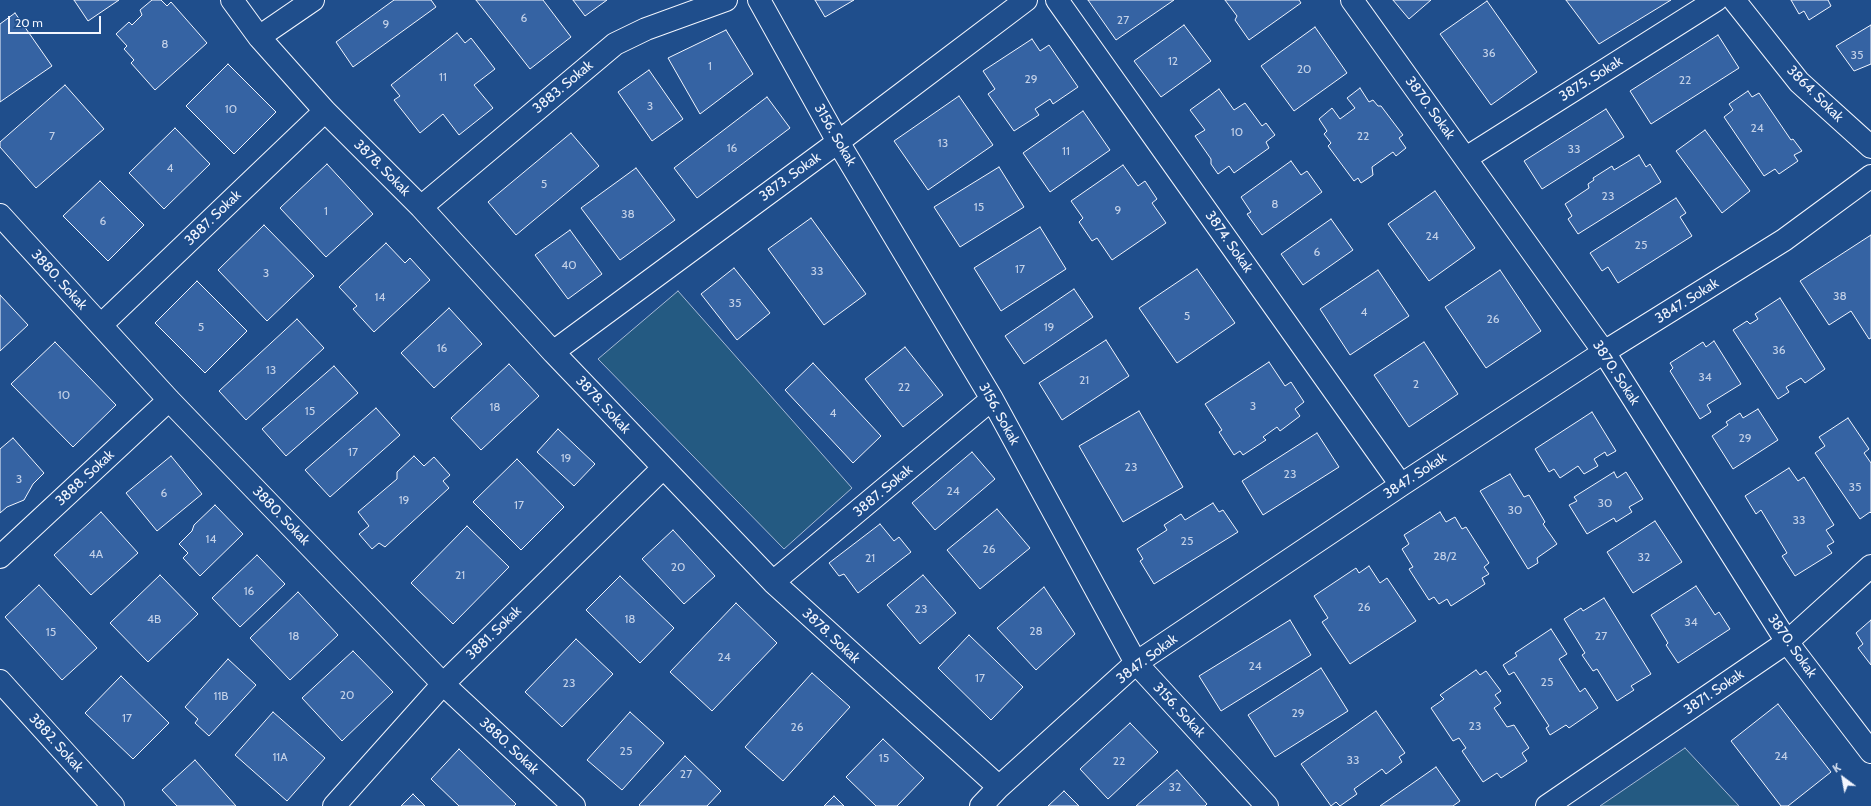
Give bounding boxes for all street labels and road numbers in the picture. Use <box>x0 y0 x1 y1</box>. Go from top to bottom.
street label: 3875. Sokak <box>1556 53 1626 105</box>
street label: 3883. Sokak <box>530 57 596 117</box>
street label: 3864. Sokak <box>1783 62 1847 126</box>
street label: 3870. Sokak <box>1402 73 1458 143</box>
street label: 3156. Sokak <box>811 101 859 169</box>
street label: 3878. Sokak <box>350 136 414 200</box>
street label: 3873. Sokak <box>756 149 824 205</box>
street label: 3887. Sokak <box>181 187 245 249</box>
street label: 3874. Sokak <box>1202 208 1256 276</box>
street label: 3880. Sokak <box>28 246 90 314</box>
street label: 3847. Sokak <box>1652 275 1722 327</box>
street label: 3870. Sokak <box>1589 338 1643 408</box>
street label: 3878. Sokak <box>572 373 634 437</box>
street label: 3156. Sokak <box>975 380 1023 448</box>
street label: 3888. Sokak <box>52 447 118 509</box>
street label: 3847. Sokak <box>1380 449 1450 503</box>
street label: 3887. Sokak <box>850 461 916 521</box>
street label: 3880. Sokak <box>249 483 313 549</box>
street label: 3881. Sokak <box>463 603 525 663</box>
street label: 3878. Sokak <box>799 605 863 667</box>
street label: 3870. Sokak <box>1764 611 1820 681</box>
street label: 3847. Sokak <box>1113 631 1181 687</box>
street label: 3871. Sokak <box>1681 666 1747 718</box>
street label: 3156. Sokak <box>1149 679 1209 741</box>
street label: 3882. Sokak <box>25 710 87 776</box>
street label: 3880. Sokak <box>476 714 542 778</box>

